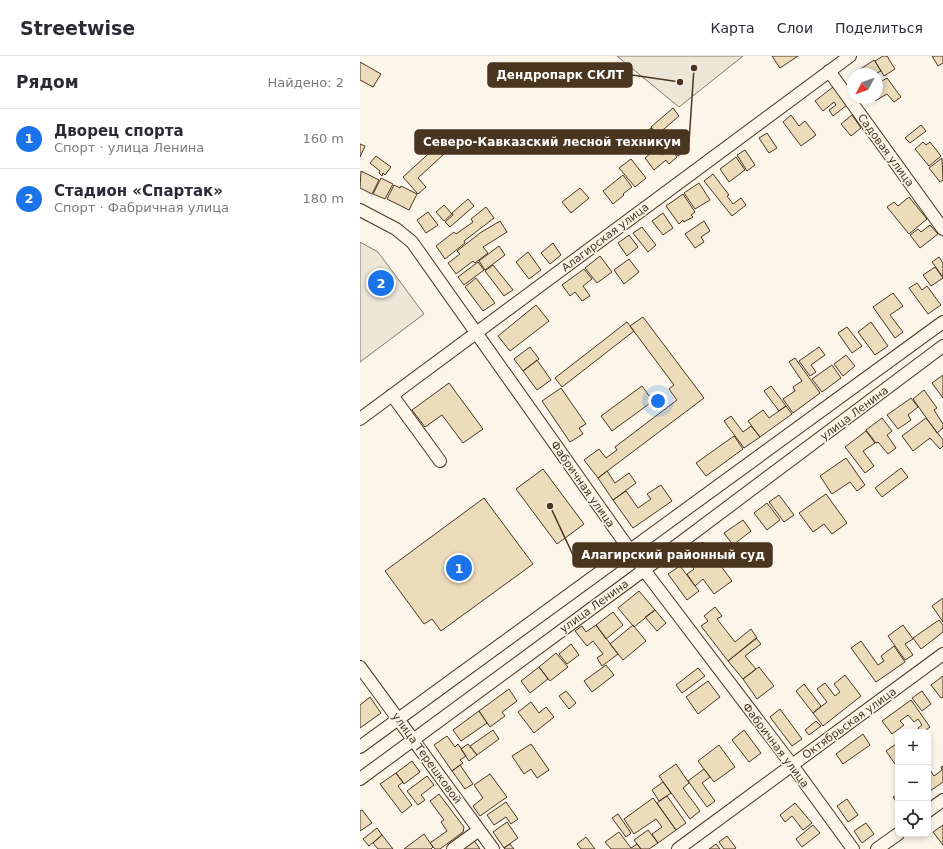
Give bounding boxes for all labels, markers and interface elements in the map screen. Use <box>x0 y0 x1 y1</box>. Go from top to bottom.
text: Streetwise <box>20 17 135 39</box>
text: Карта <box>711 20 755 36</box>
text: Слои <box>777 20 813 36</box>
text: Поделиться <box>835 20 923 36</box>
callout: Дендропарк СКЛТ <box>488 63 632 87</box>
text: Дендропарк СКЛТ <box>496 68 625 82</box>
north arrow <box>847 68 883 104</box>
text: Рядом <box>16 72 79 92</box>
text: Найдено: 2 <box>268 75 344 90</box>
street label: Садовая улица <box>855 111 916 189</box>
text: Дворец спорта <box>54 122 184 140</box>
callout: Северо-Кавказский лесной техникум <box>415 130 689 154</box>
text: 1 <box>24 131 34 146</box>
text: 160 m <box>302 131 344 146</box>
text: Северо-Кавказский лесной техникум <box>423 135 681 149</box>
text: Спорт · улица Ленина <box>54 140 204 155</box>
text: Стадион «Спартак» <box>54 182 223 200</box>
text: 2 <box>24 191 34 206</box>
text: 180 m <box>302 191 344 206</box>
text: Спорт · Фабричная улица <box>54 200 229 215</box>
street label: Алагирская улица <box>559 200 651 274</box>
pin: 2 <box>368 268 394 298</box>
street label: улица Ленина <box>818 384 891 443</box>
your location <box>648 391 668 411</box>
street label: Фабричная улица <box>548 439 617 530</box>
callout: Алагирский районный суд <box>573 543 772 567</box>
text: Алагирский районный суд <box>581 548 765 562</box>
pin: 1 <box>446 553 472 583</box>
street label: улица Ленина <box>557 577 631 636</box>
street label: Октябрьская улица <box>800 685 899 762</box>
street label: Фабричная улица <box>740 700 812 790</box>
street label: улица Терешковой <box>389 710 464 806</box>
map controls <box>895 729 931 837</box>
button: + <box>895 729 931 765</box>
button: − <box>895 765 931 801</box>
button: locate <box>895 801 931 837</box>

